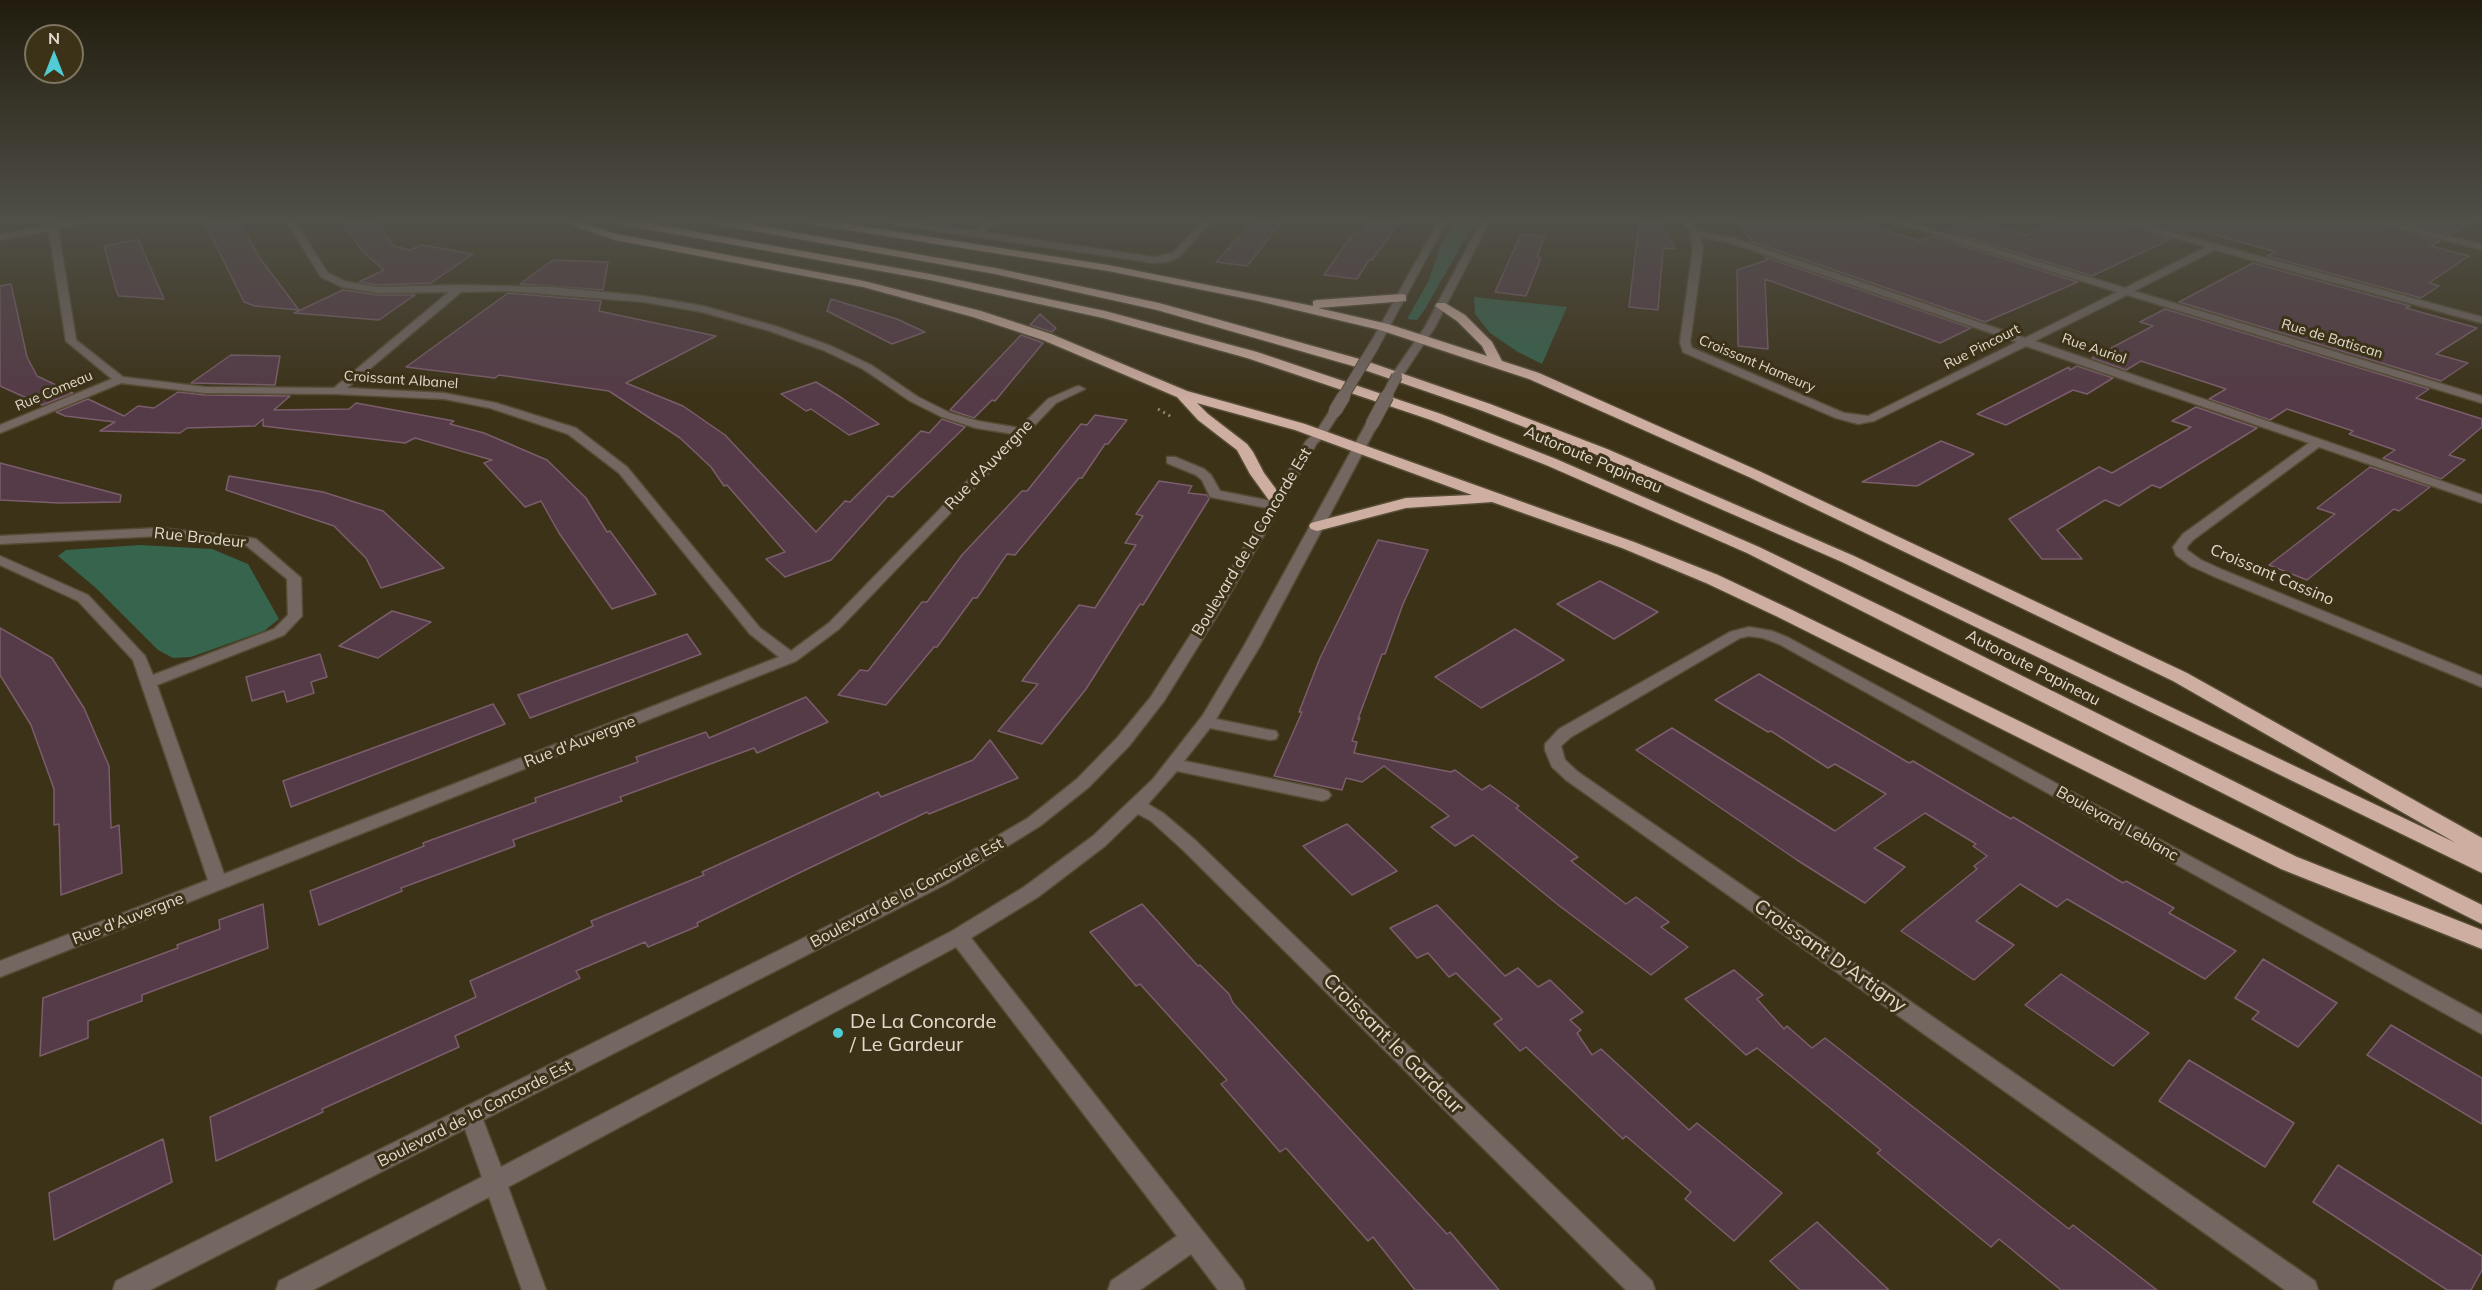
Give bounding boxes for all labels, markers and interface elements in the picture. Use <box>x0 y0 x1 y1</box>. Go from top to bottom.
north arrow <box>24 24 84 84</box>
text: N <box>48 28 60 48</box>
street label: Rue de Batiscan <box>2279 316 2385 362</box>
street label: Rue Pincourt <box>1941 321 2023 373</box>
street label: Rue Auriol <box>2060 330 2128 368</box>
street label: Croissant Hameury <box>1696 332 1818 396</box>
street label: Rue Comeau <box>13 367 95 415</box>
street label: Croissant Albanel <box>343 368 459 392</box>
street label: Rue d'Auvergne <box>941 416 1037 514</box>
street label: Autoroute Papineau <box>1521 422 1665 498</box>
street label: Boulevard de la Concorde Est <box>1188 445 1316 639</box>
street label: Rue Brodeur <box>153 524 247 552</box>
street label: Croissant Cassino <box>2207 540 2337 610</box>
street label: Autoroute Papineau <box>1963 626 2103 710</box>
street label: Rue d'Auvergne <box>522 712 638 772</box>
street label: Boulevard Leblanc <box>2053 782 2181 866</box>
street label: Boulevard de la Concorde Est <box>807 834 1007 952</box>
street label: Rue d'Auvergne <box>70 889 186 949</box>
street label: Croissant D'Artigny <box>1749 894 1911 1018</box>
street label: Croissant le Gardeur <box>1318 969 1468 1119</box>
place label: De La Concorde / Le Gardeur <box>850 1010 996 1057</box>
marker: De La Concorde / Le Gardeur <box>831 1026 845 1040</box>
street label: Boulevard de la Concorde Est <box>374 1056 576 1172</box>

